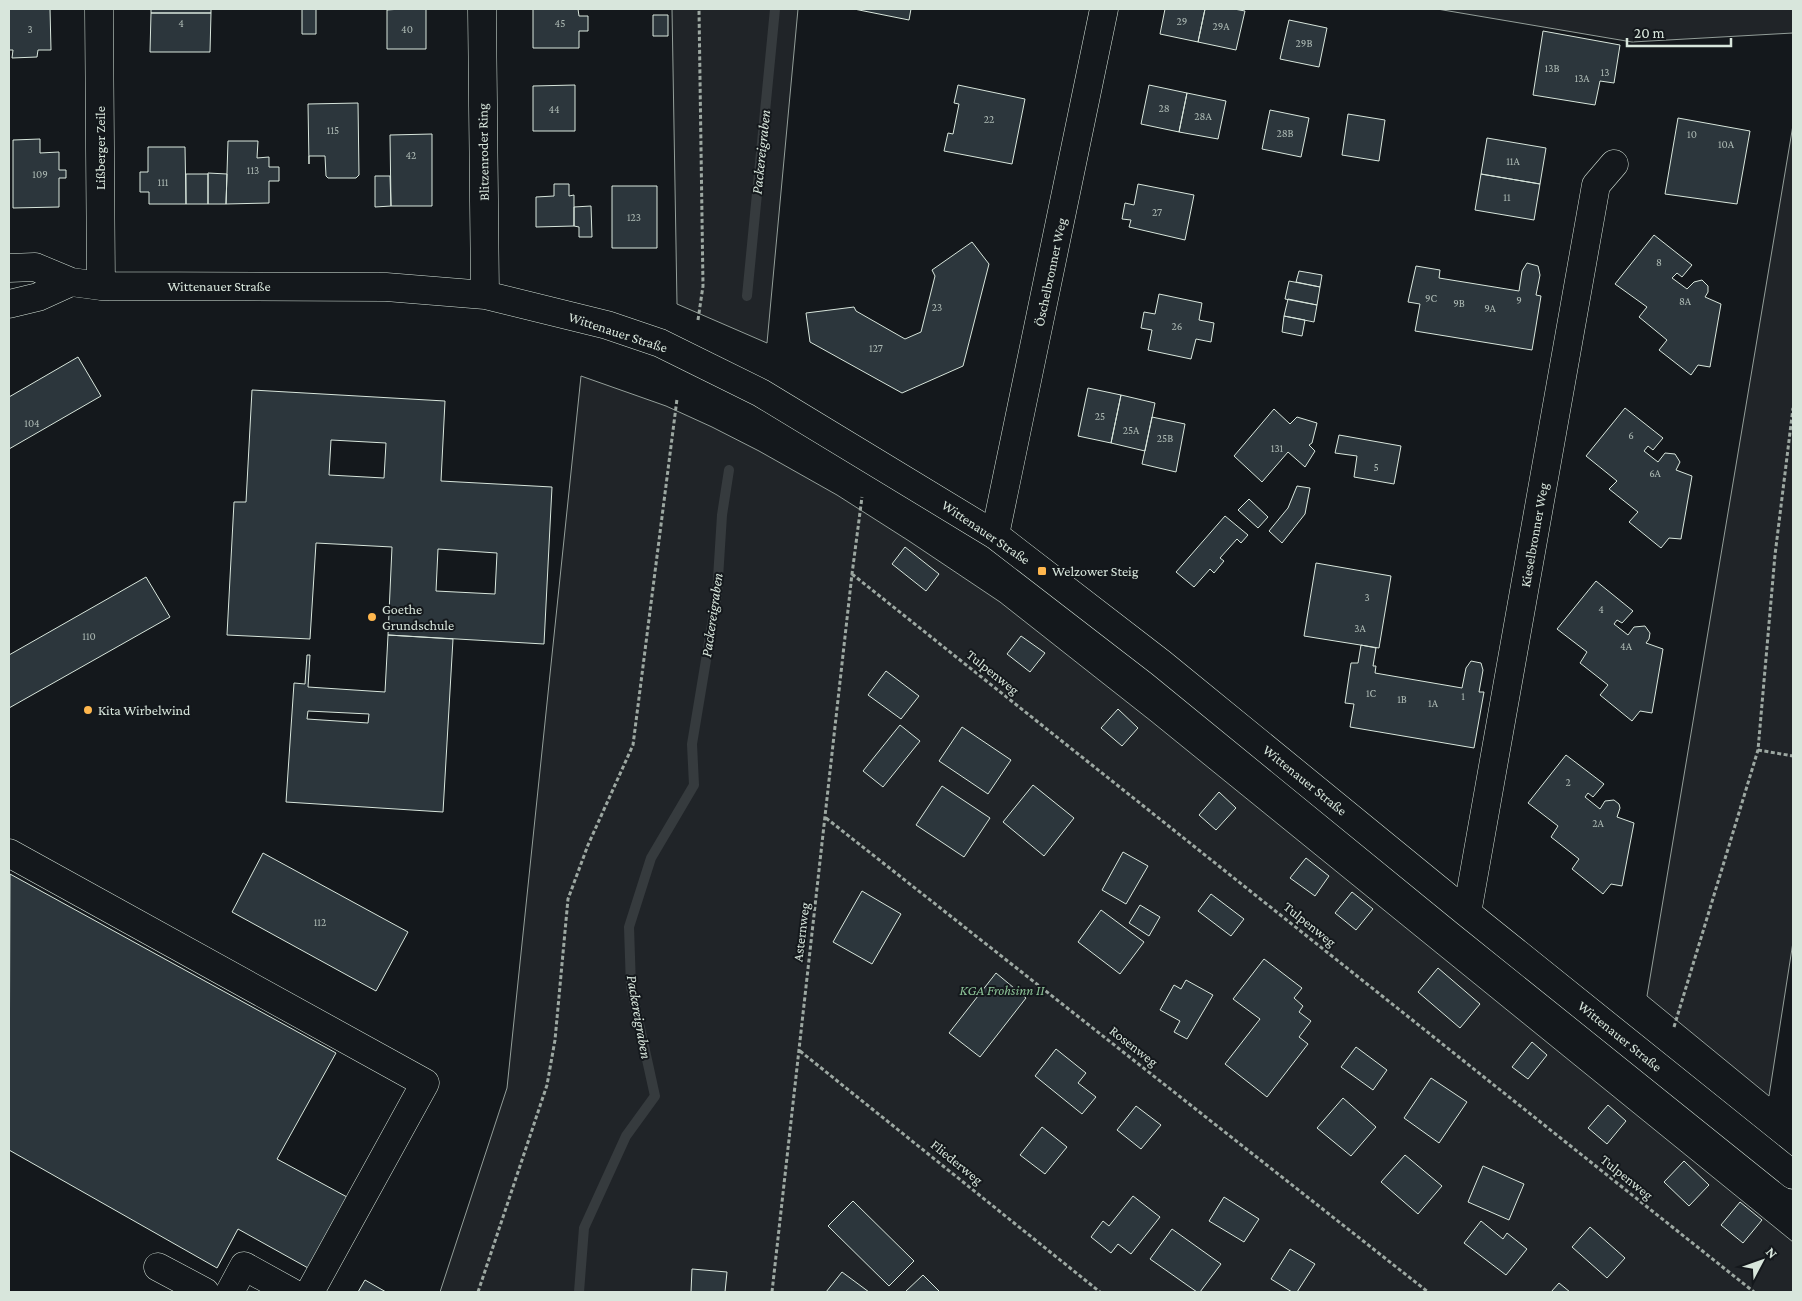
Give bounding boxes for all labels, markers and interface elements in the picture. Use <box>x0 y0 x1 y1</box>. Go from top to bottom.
house number: 29 <box>1177 15 1187 27</box>
scale bar <box>1627 15 1731 47</box>
house number: 4 <box>178 17 184 29</box>
house number: 45 <box>555 17 565 29</box>
house number: 29A <box>1213 20 1230 32</box>
house number: 3 <box>27 23 33 35</box>
house number: 40 <box>401 23 413 35</box>
text: 20 m <box>1634 25 1665 41</box>
house number: 29B <box>1296 37 1312 49</box>
house number: 13B <box>1545 62 1559 74</box>
house number: 13 <box>1601 66 1609 78</box>
house number: 13A <box>1574 72 1590 84</box>
house number: 28 <box>1158 102 1170 114</box>
street label: Blitzenroder Ring <box>474 103 492 201</box>
house number: 44 <box>548 103 560 115</box>
street label: Lißberger Zeile <box>92 106 108 190</box>
water label: Packereigraben <box>749 109 774 195</box>
house number: 28A <box>1194 110 1212 122</box>
house number: 22 <box>984 113 994 125</box>
house number: 115 <box>327 124 339 136</box>
house number: 28B <box>1276 127 1294 139</box>
house number: 10 <box>1687 128 1697 140</box>
house number: 10A <box>1718 138 1735 150</box>
house number: 42 <box>406 149 416 161</box>
house number: 11A <box>1506 155 1521 167</box>
house number: 113 <box>247 164 259 176</box>
house number: 109 <box>32 168 48 180</box>
house number: 111 <box>158 176 169 188</box>
house number: 11 <box>1503 191 1511 203</box>
house number: 27 <box>1152 206 1162 218</box>
house number: 123 <box>627 211 641 223</box>
street label: Öschelbronner Weg <box>1031 216 1069 328</box>
house number: 8 <box>1656 256 1662 268</box>
street label: Wittenauer Straße <box>167 278 271 294</box>
house number: 9C <box>1425 292 1438 304</box>
house number: 9 <box>1516 294 1522 306</box>
house number: 8A <box>1679 295 1692 307</box>
house number: 9B <box>1453 297 1465 309</box>
house number: 23 <box>932 301 942 313</box>
house number: 9A <box>1484 302 1497 314</box>
street label: Wittenauer Straße <box>566 308 670 356</box>
house number: 26 <box>1172 320 1182 332</box>
house number: 127 <box>869 342 883 354</box>
house number: 25 <box>1095 410 1105 422</box>
house number: 104 <box>24 417 40 429</box>
house number: 25A <box>1123 424 1140 436</box>
house number: 6 <box>1628 429 1634 441</box>
house number: 25B <box>1157 432 1173 444</box>
house number: 131 <box>1271 442 1284 454</box>
house number: 5 <box>1373 461 1379 473</box>
house number: 6A <box>1649 467 1662 479</box>
street label: Kieselbronner Weg <box>1517 481 1551 589</box>
street label: Wittenauer Straße <box>939 497 1033 567</box>
place label: Welzower Steig <box>1052 563 1139 579</box>
marker: Welzower Steig <box>1036 565 1048 577</box>
water label: Packereigraben <box>698 571 727 658</box>
house number: 3 <box>1364 591 1370 603</box>
place label: Goethe Grundschule <box>382 601 454 633</box>
house number: 4 <box>1598 603 1604 615</box>
marker: Goethe Grundschule <box>366 611 378 623</box>
house number: 3A <box>1354 622 1366 634</box>
house number: 110 <box>82 630 96 642</box>
house number: 4A <box>1620 640 1633 652</box>
street label: Tulpenweg <box>964 646 1023 698</box>
house number: 1C <box>1366 687 1377 699</box>
house number: 1 <box>1461 690 1465 702</box>
house number: 1B <box>1397 693 1407 705</box>
house number: 1A <box>1428 697 1439 709</box>
place label: Kita Wirbelwind <box>98 702 191 718</box>
marker: Kita Wirbelwind <box>82 704 94 716</box>
street label: Wittenauer Straße <box>1260 741 1350 819</box>
house number: 2 <box>1565 776 1571 788</box>
house number: 2A <box>1592 817 1604 829</box>
street label: Tulpenweg <box>1281 898 1340 950</box>
street label: Asternweg <box>789 901 813 963</box>
house number: 112 <box>314 916 326 928</box>
water label: Packereigraben <box>623 974 654 1061</box>
park label: KGA Frohsinn II <box>960 982 1045 998</box>
street label: Wittenauer Straße <box>1575 997 1665 1075</box>
street label: Rosenweg <box>1107 1022 1161 1070</box>
street label: Fliederweg <box>928 1136 986 1188</box>
street label: Tulpenweg <box>1598 1151 1657 1203</box>
north arrow <box>1737 1236 1787 1286</box>
text: N <box>1763 1244 1781 1262</box>

